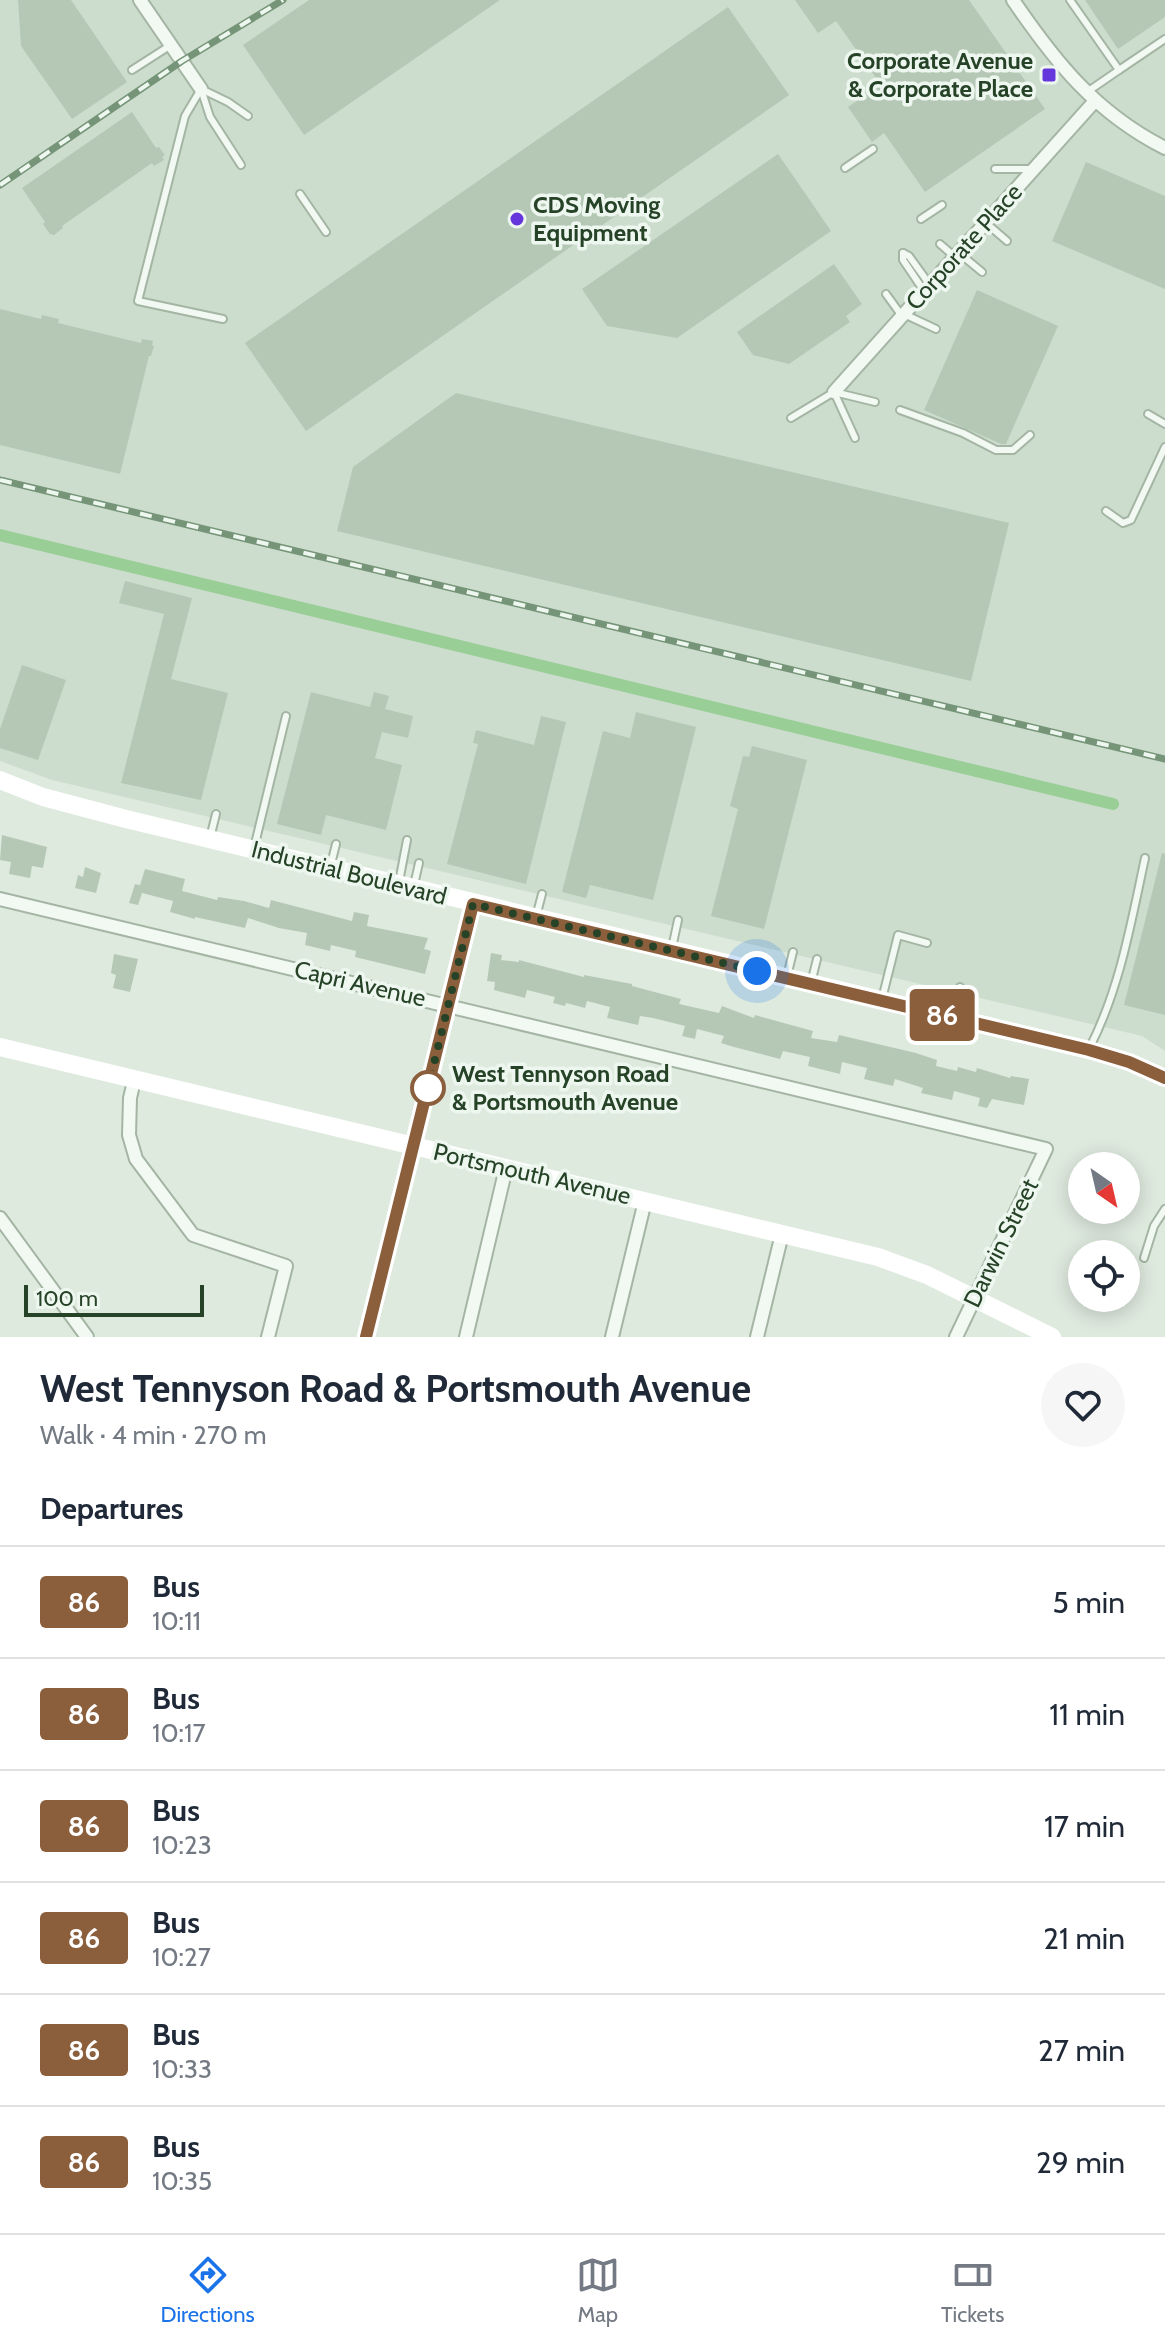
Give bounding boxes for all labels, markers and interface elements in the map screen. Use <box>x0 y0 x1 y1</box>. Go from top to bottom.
place label: Corporate Avenue & Corporate Place <box>847 46 1033 103</box>
marker: Corporate Avenue & Corporate Place <box>1040 66 1058 84</box>
street label: Corporate Place <box>899 178 1028 316</box>
place label: CDS Moving Equipment <box>533 190 660 247</box>
marker: CDS Moving Equipment <box>508 210 526 228</box>
street label: Industrial Boulevard <box>249 834 450 911</box>
your location <box>737 951 777 991</box>
street label: Capri Avenue <box>292 954 429 1013</box>
line badge: 86 <box>906 989 978 1041</box>
text: 86 <box>926 998 958 1032</box>
place label: West Tennyson Road & Portsmouth Avenue <box>452 1059 678 1116</box>
marker: West Tennyson Road & Portsmouth Avenue <box>411 1071 445 1105</box>
street label: Portsmouth Avenue <box>431 1137 634 1210</box>
north arrow <box>1068 1152 1140 1224</box>
map controls <box>1068 1152 1140 1312</box>
street label: Darwin Street <box>957 1174 1044 1312</box>
button: locate <box>1068 1240 1140 1312</box>
scale bar <box>24 1281 204 1317</box>
text: 100 m <box>36 1285 98 1312</box>
button: heart <box>1041 1363 1125 1447</box>
text: West Tennyson Road & Portsmouth Avenue <box>40 1365 751 1412</box>
text: Walk · 4 min · 270 m <box>40 1419 267 1451</box>
text: Departures <box>40 1490 184 1527</box>
text: Bus <box>152 1568 200 1605</box>
text: 5 min <box>1053 1584 1125 1621</box>
text: 86 <box>68 1585 100 1619</box>
text: 10:11 <box>152 1605 201 1637</box>
text: Bus <box>152 1680 200 1717</box>
text: 11 min <box>1049 1696 1125 1733</box>
text: 86 <box>68 1697 100 1731</box>
text: 10:17 <box>152 1717 206 1749</box>
text: Bus <box>152 1792 200 1829</box>
text: 17 min <box>1044 1808 1125 1845</box>
text: 86 <box>68 1809 100 1843</box>
text: 10:23 <box>152 1829 212 1861</box>
text: Bus <box>152 1904 200 1941</box>
text: 21 min <box>1043 1920 1125 1957</box>
text: 86 <box>68 1921 100 1955</box>
text: 10:27 <box>152 1941 211 1973</box>
text: Bus <box>152 2016 200 2053</box>
text: 27 min <box>1038 2032 1125 2069</box>
text: 86 <box>68 2033 100 2067</box>
text: 10:33 <box>152 2053 212 2085</box>
text: Bus <box>152 2128 200 2165</box>
text: 29 min <box>1036 2144 1125 2181</box>
text: 86 <box>68 2145 100 2179</box>
text: 10:35 <box>152 2165 212 2197</box>
tab: Directions <box>161 2253 255 2328</box>
tab: Map <box>576 2253 620 2328</box>
tab: Tickets <box>941 2253 1004 2328</box>

